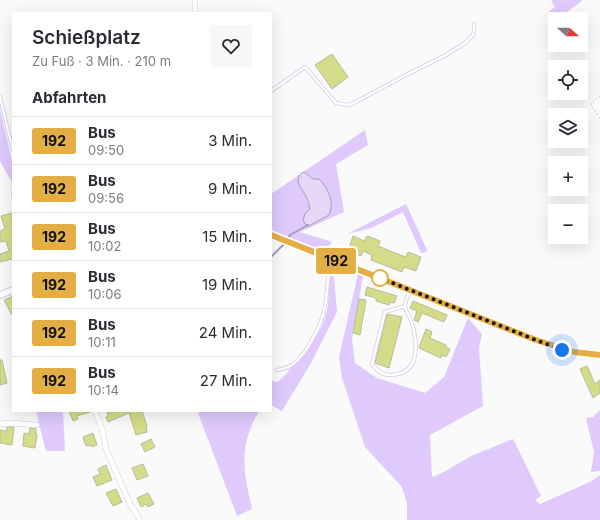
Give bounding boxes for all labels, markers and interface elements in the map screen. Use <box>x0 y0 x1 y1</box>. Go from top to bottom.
north arrow <box>548 12 588 52</box>
map controls <box>548 12 588 244</box>
button: heart <box>210 25 252 67</box>
text: Schießplatz <box>32 26 141 49</box>
text: Zu Fuß · 3 Min. · 210 m <box>32 53 171 69</box>
button: locate <box>548 60 588 100</box>
text: Abfahrten <box>32 88 106 107</box>
button: layers <box>548 108 588 148</box>
text: Bus <box>88 123 116 142</box>
text: 3 Min. <box>208 131 252 150</box>
text: 192 <box>42 132 66 149</box>
text: 09:50 <box>88 142 124 158</box>
button: + <box>548 156 588 196</box>
text: Bus <box>88 171 116 190</box>
text: 9 Min. <box>208 179 252 198</box>
text: 192 <box>42 180 66 197</box>
text: 09:56 <box>88 190 124 206</box>
button: − <box>548 204 588 244</box>
text: Bus <box>88 219 116 238</box>
text: 15 Min. <box>202 227 252 246</box>
text: 192 <box>42 228 66 245</box>
text: 10:02 <box>88 238 121 254</box>
line badge: 192 <box>313 248 359 274</box>
text: 192 <box>324 252 348 269</box>
text: Bus <box>88 267 116 286</box>
unlabelled marker <box>371 269 389 287</box>
text: 19 Min. <box>202 275 252 294</box>
text: 192 <box>42 276 66 293</box>
text: 10:06 <box>88 286 122 302</box>
text: Bus <box>88 315 116 334</box>
text: 24 Min. <box>199 323 252 342</box>
text: 192 <box>42 324 66 341</box>
text: 10:11 <box>88 334 116 350</box>
your location <box>552 340 572 360</box>
text: Bus <box>88 363 116 382</box>
text: 27 Min. <box>200 371 252 390</box>
text: 192 <box>42 372 66 389</box>
text: 10:14 <box>88 382 119 398</box>

